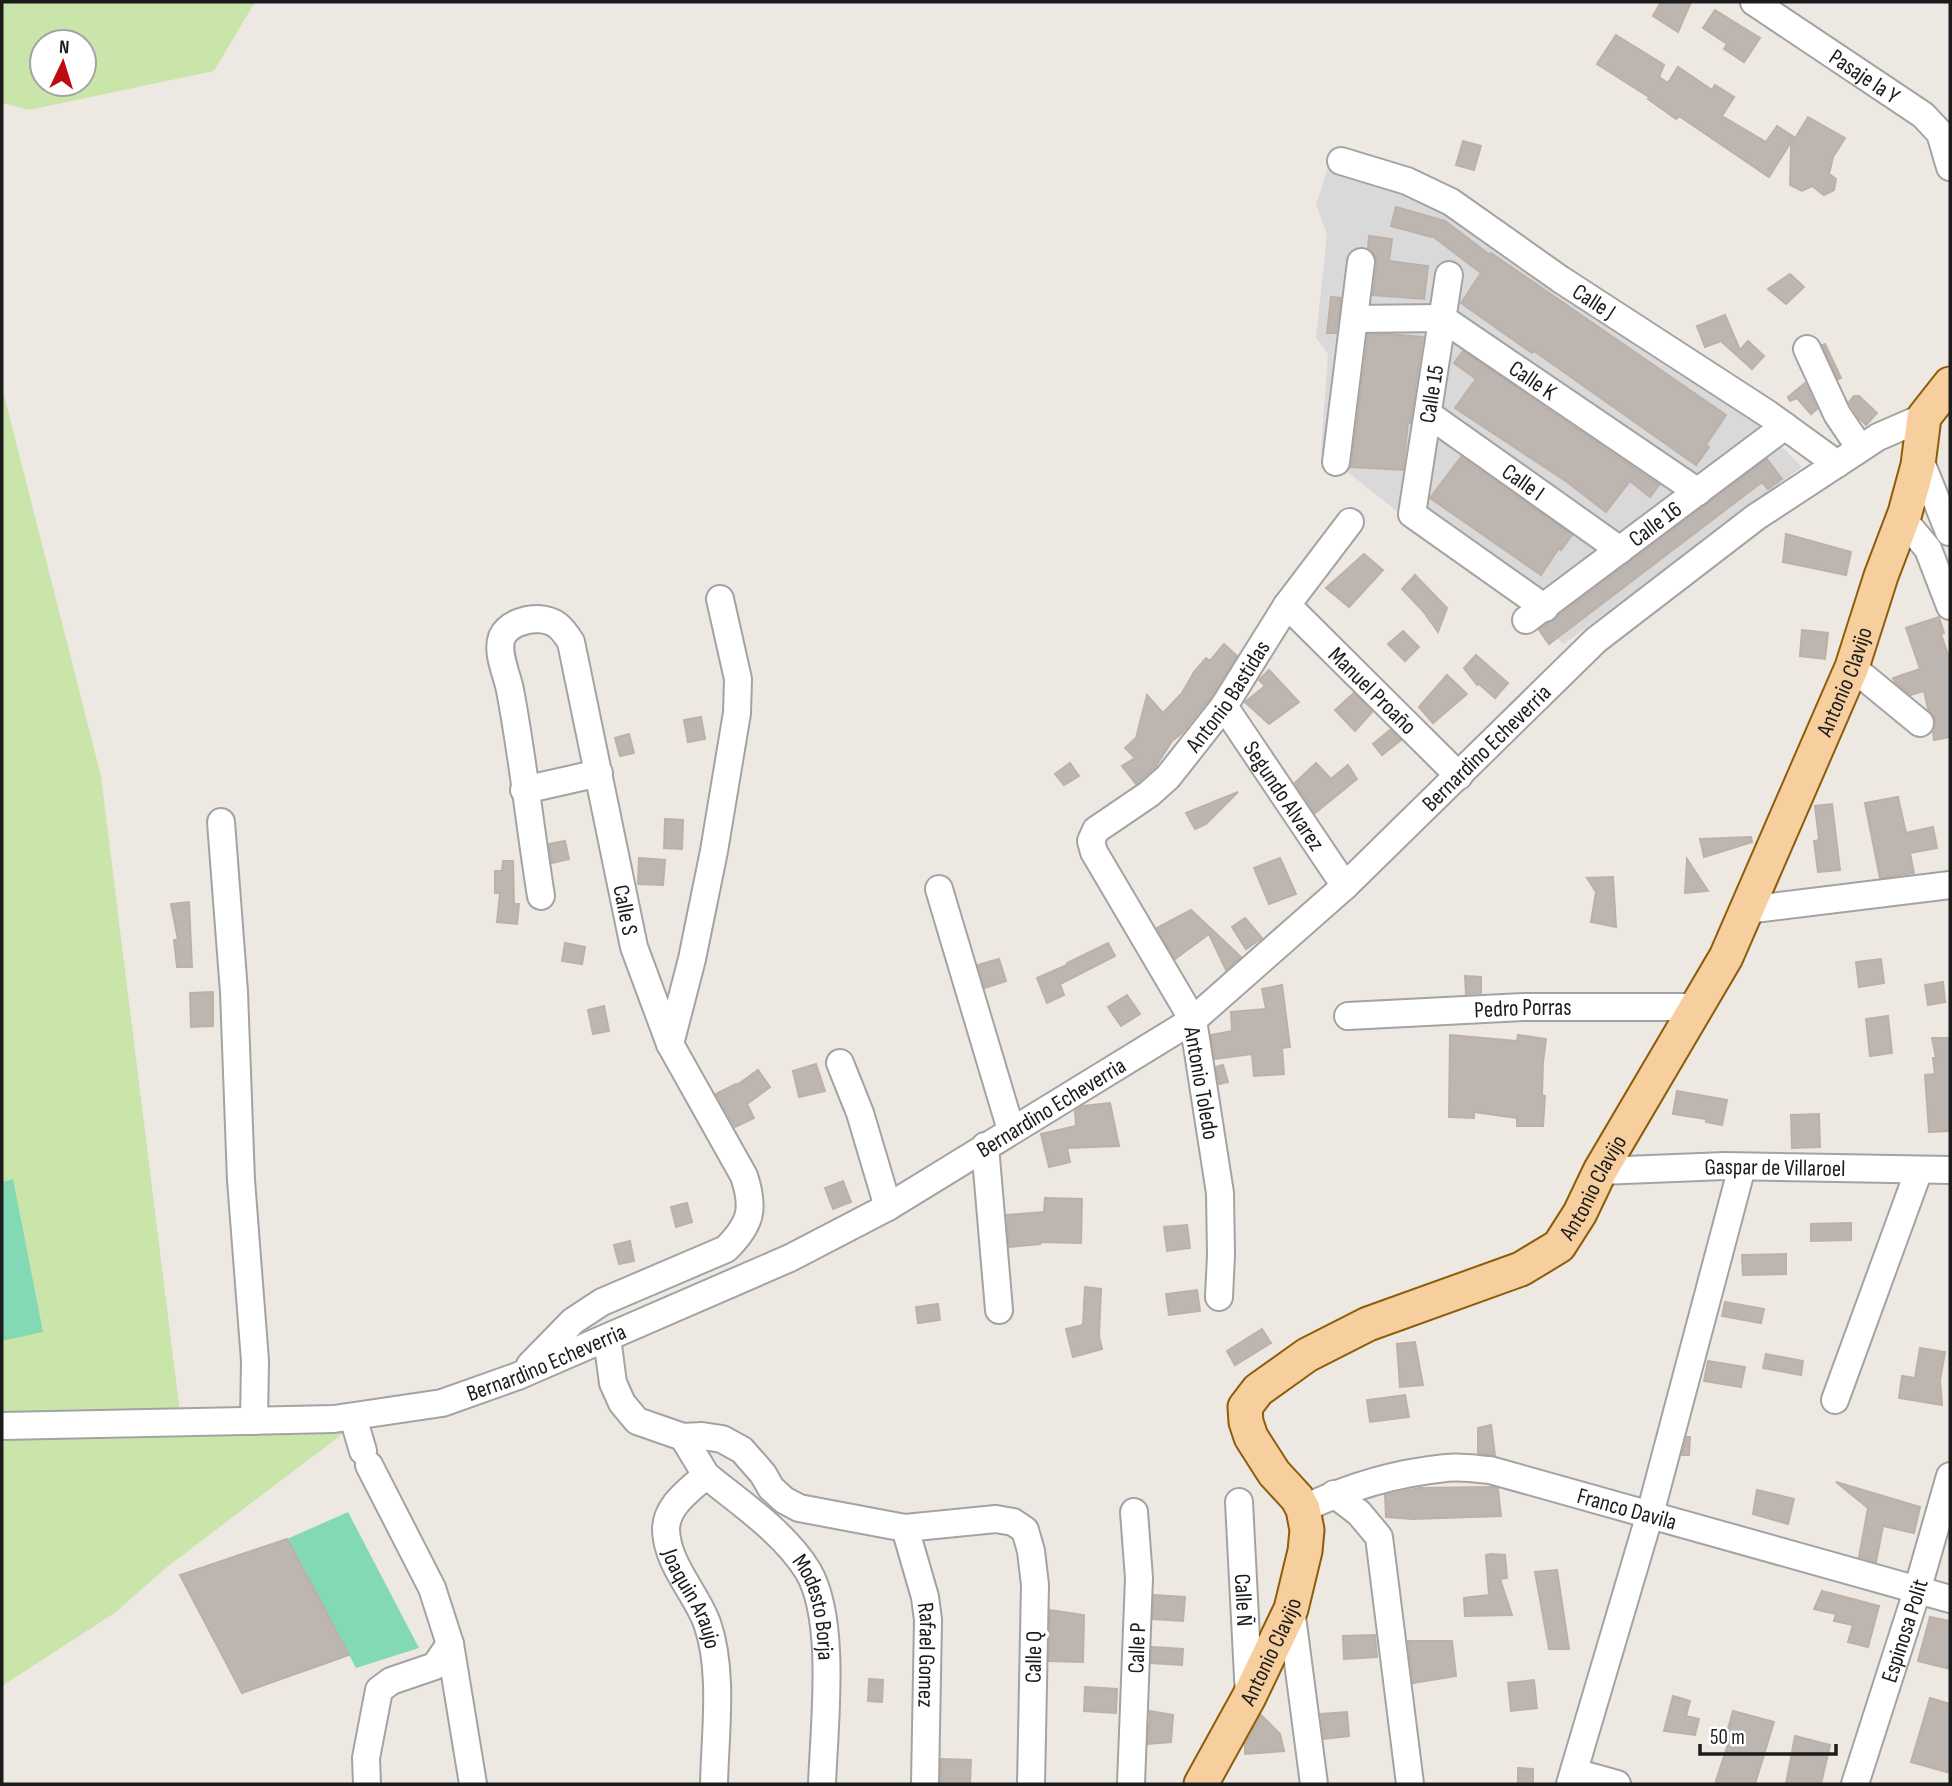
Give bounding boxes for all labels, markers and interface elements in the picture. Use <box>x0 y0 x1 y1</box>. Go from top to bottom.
north arrow <box>28 28 98 98</box>
text: N <box>58 36 70 59</box>
street label: Pasaje la Y <box>1823 43 1905 111</box>
street label: Calle J <box>1567 278 1621 326</box>
street label: Calle K <box>1503 355 1562 407</box>
street label: Calle 15 <box>1414 363 1450 425</box>
street label: Calle I <box>1496 458 1550 507</box>
street label: Calle 16 <box>1623 495 1688 553</box>
street label: Antonio Clavijo <box>1810 624 1879 742</box>
street label: Antonio Bastidas <box>1179 635 1276 759</box>
street label: Manuel Proaño <box>1322 641 1422 741</box>
street label: Bernardino Echeverria <box>1416 679 1557 818</box>
street label: Segundo Alvarez <box>1237 736 1330 856</box>
street label: Calle S <box>606 883 644 938</box>
street label: Pedro Porras <box>1474 994 1571 1024</box>
street label: Antonio Toledo <box>1177 1024 1225 1142</box>
street label: Bernardino Echeverria <box>972 1052 1131 1164</box>
street label: Antonio Clavijo <box>1553 1130 1633 1246</box>
street label: Gaspar de Villaroel <box>1704 1153 1846 1183</box>
street label: Bernardino Echeverria <box>463 1318 630 1408</box>
street label: Franco Davila <box>1574 1482 1680 1537</box>
street label: Joaquin Araujo <box>655 1544 726 1651</box>
street label: Modesto Borja <box>786 1549 839 1661</box>
street label: Calle Ñ <box>1228 1573 1258 1627</box>
street label: Espinosa Polit <box>1876 1576 1935 1686</box>
street label: Antonio Clavijo <box>1234 1596 1308 1711</box>
street label: Rafael Gomez <box>911 1601 941 1708</box>
street label: Calle P <box>1122 1622 1152 1674</box>
street label: Calle Q <box>1020 1631 1048 1683</box>
scale bar <box>1700 1712 1836 1756</box>
text: 50 m <box>1710 1725 1745 1750</box>

